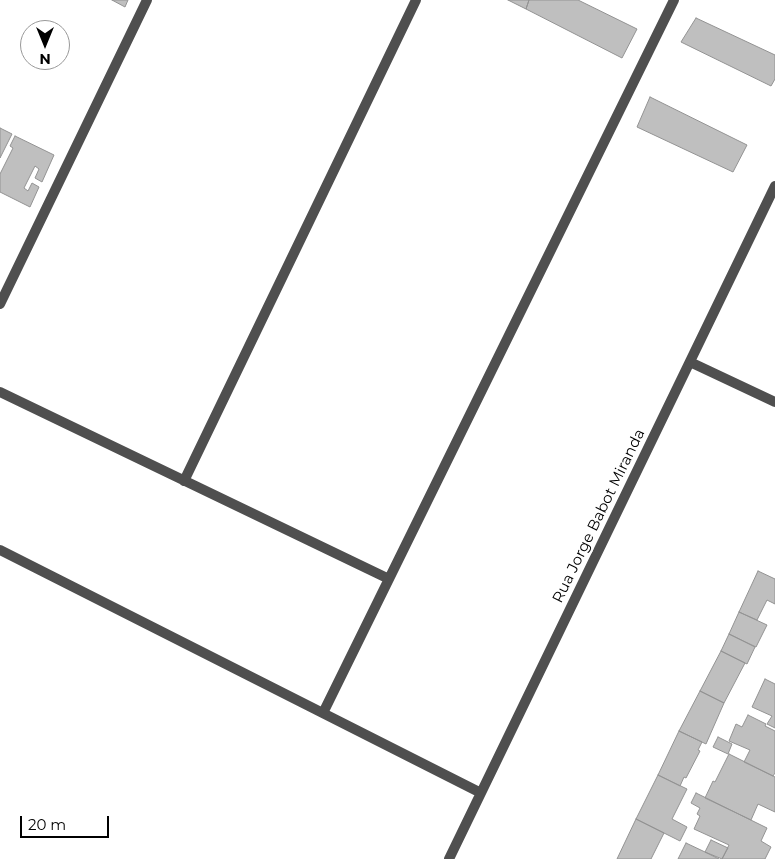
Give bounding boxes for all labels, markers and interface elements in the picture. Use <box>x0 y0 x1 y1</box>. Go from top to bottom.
north arrow <box>20 20 70 70</box>
text: N <box>39 50 51 68</box>
street label: Rua Jorge Babot Miranda <box>549 426 649 606</box>
scale bar <box>22 806 111 838</box>
text: 20 m <box>28 815 66 834</box>

